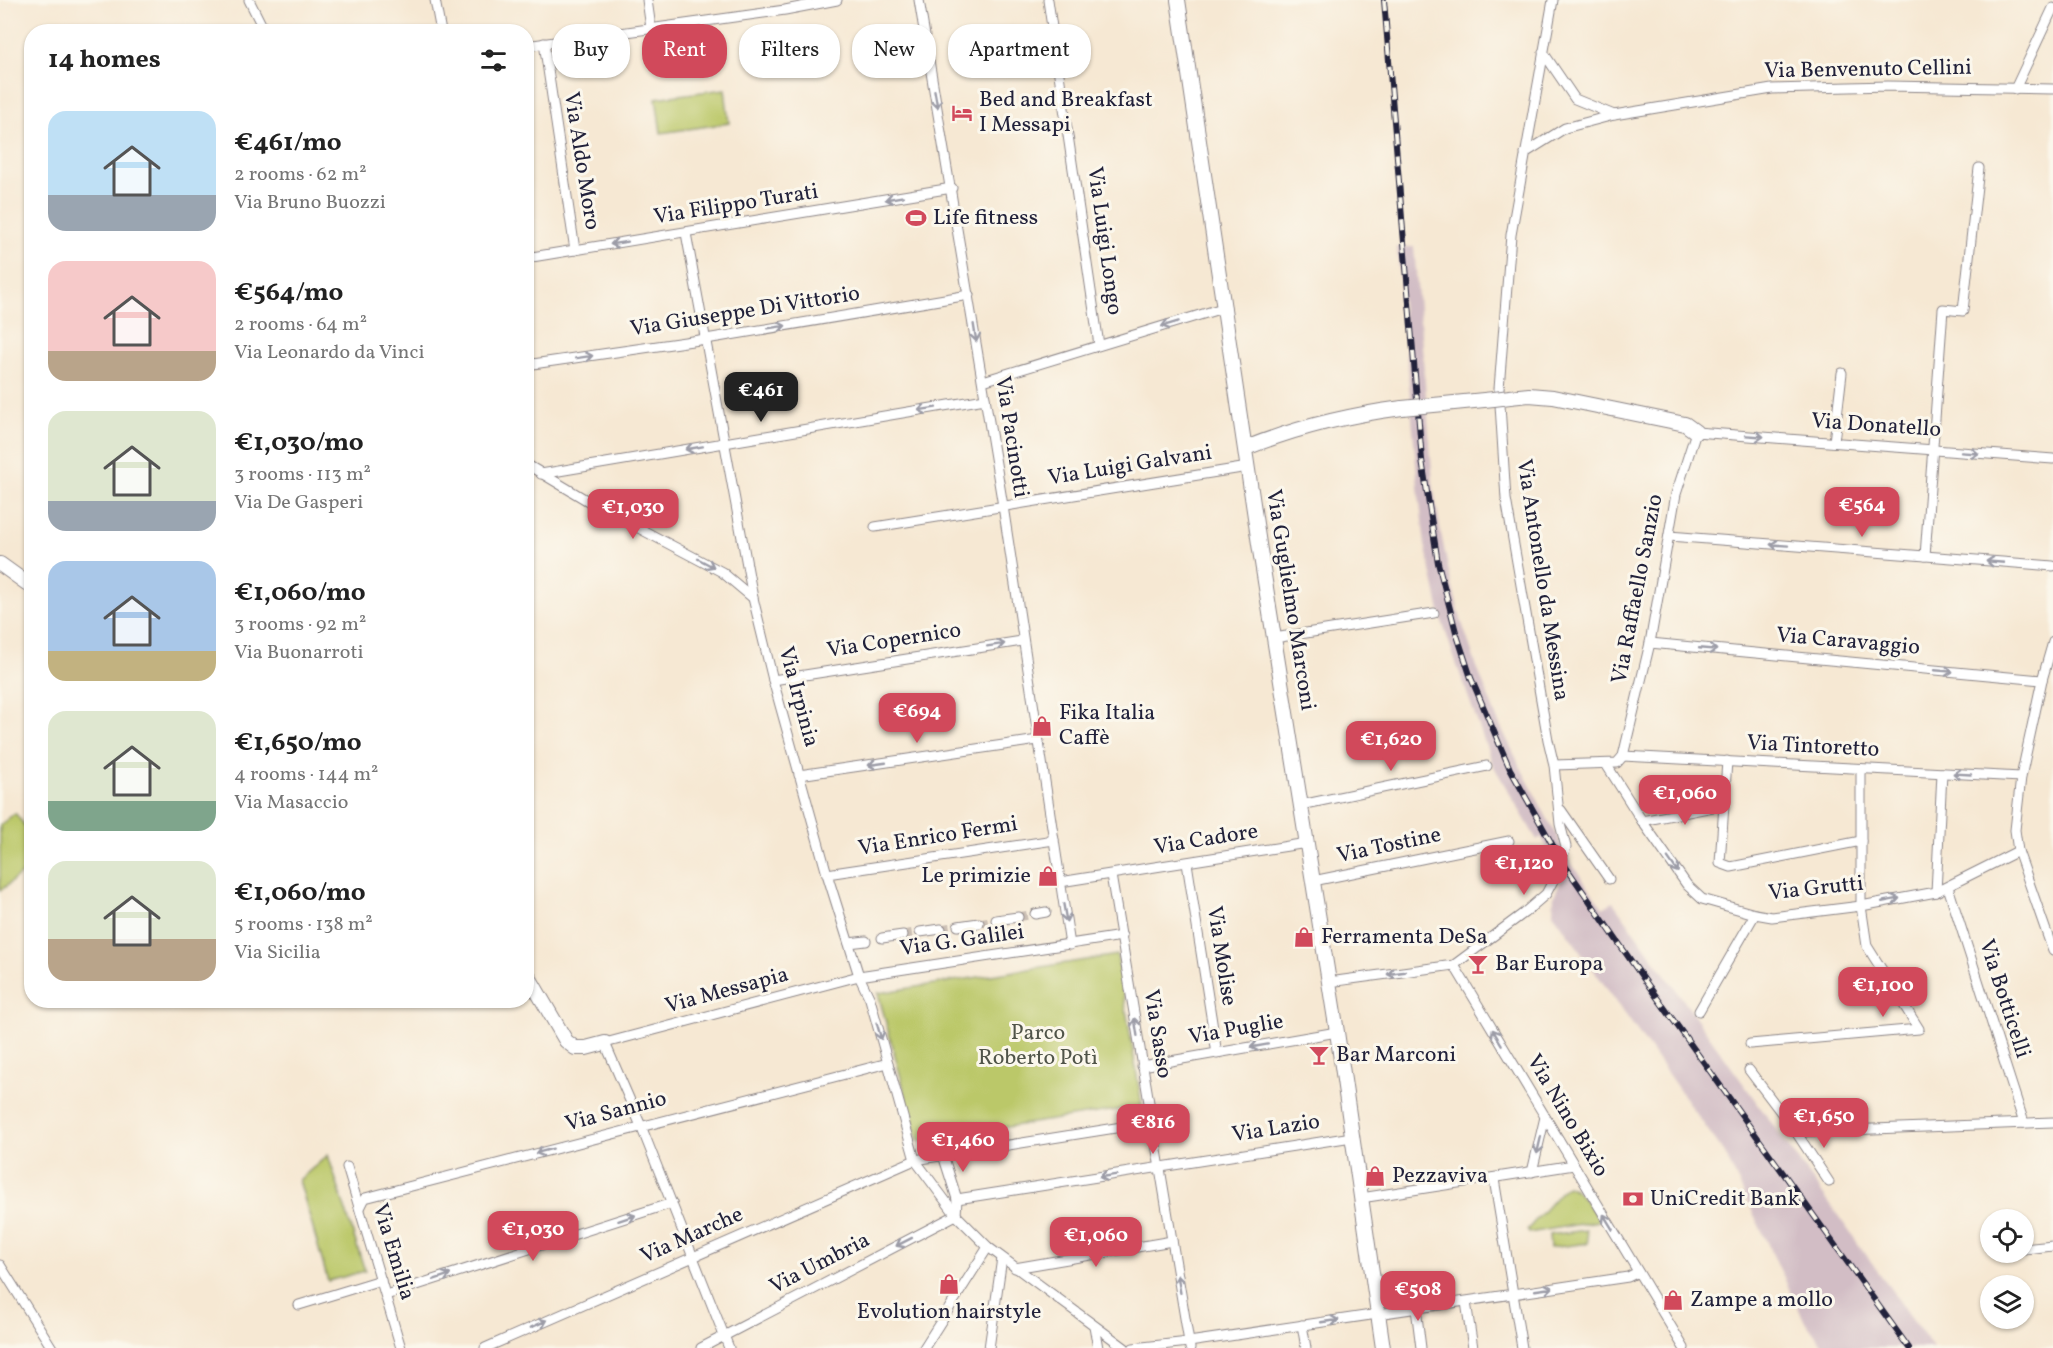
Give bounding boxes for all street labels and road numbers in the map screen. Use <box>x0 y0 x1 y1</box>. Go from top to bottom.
street label: Via Benvenuto Cellini <box>1764 53 1972 87</box>
street label: Via Aldo Moro <box>555 90 607 232</box>
street label: Via Luigi Longo <box>1078 165 1130 317</box>
street label: Via Filippo Turati <box>651 177 821 233</box>
street label: Via Giuseppe Di Vittorio <box>628 279 862 345</box>
street label: Via Pacinotti <box>986 374 1036 500</box>
street label: Via Donatello <box>1810 406 1942 446</box>
street label: Via Luigi Galvani <box>1046 438 1214 494</box>
street label: Via Antonello da Messina <box>1508 457 1576 703</box>
street label: Via Guglielmo Marconi <box>1257 487 1323 713</box>
street label: Via Raffaello Sanzio <box>1604 491 1672 687</box>
street label: Via Copernico <box>825 615 963 667</box>
street label: Via Caravaggio <box>1775 620 1921 664</box>
street label: Via Irpinia <box>770 643 826 751</box>
street label: Via Tintoretto <box>1746 728 1880 766</box>
street label: Via Enrico Fermi <box>856 809 1020 865</box>
street label: Via Cadore <box>1152 816 1260 864</box>
street label: Via Tostine <box>1334 820 1444 872</box>
street label: Via Grutti <box>1767 869 1865 909</box>
street label: Via Molise <box>1198 904 1244 1008</box>
street label: Via G. Galilei <box>898 917 1026 965</box>
street label: Via Botticelli <box>1970 936 2038 1062</box>
street label: Via Messapia <box>662 960 792 1022</box>
street label: Via Sasso <box>1135 987 1179 1081</box>
street label: Via Puglie <box>1186 1006 1286 1054</box>
street label: Via Nino Bixio <box>1518 1049 1616 1183</box>
street label: Via Sannio <box>562 1084 670 1140</box>
street label: Via Lazio <box>1230 1107 1322 1151</box>
street label: Via Emilia <box>364 1200 422 1304</box>
street label: Via Marche <box>636 1200 748 1272</box>
street label: Via Umbria <box>764 1225 876 1303</box>

